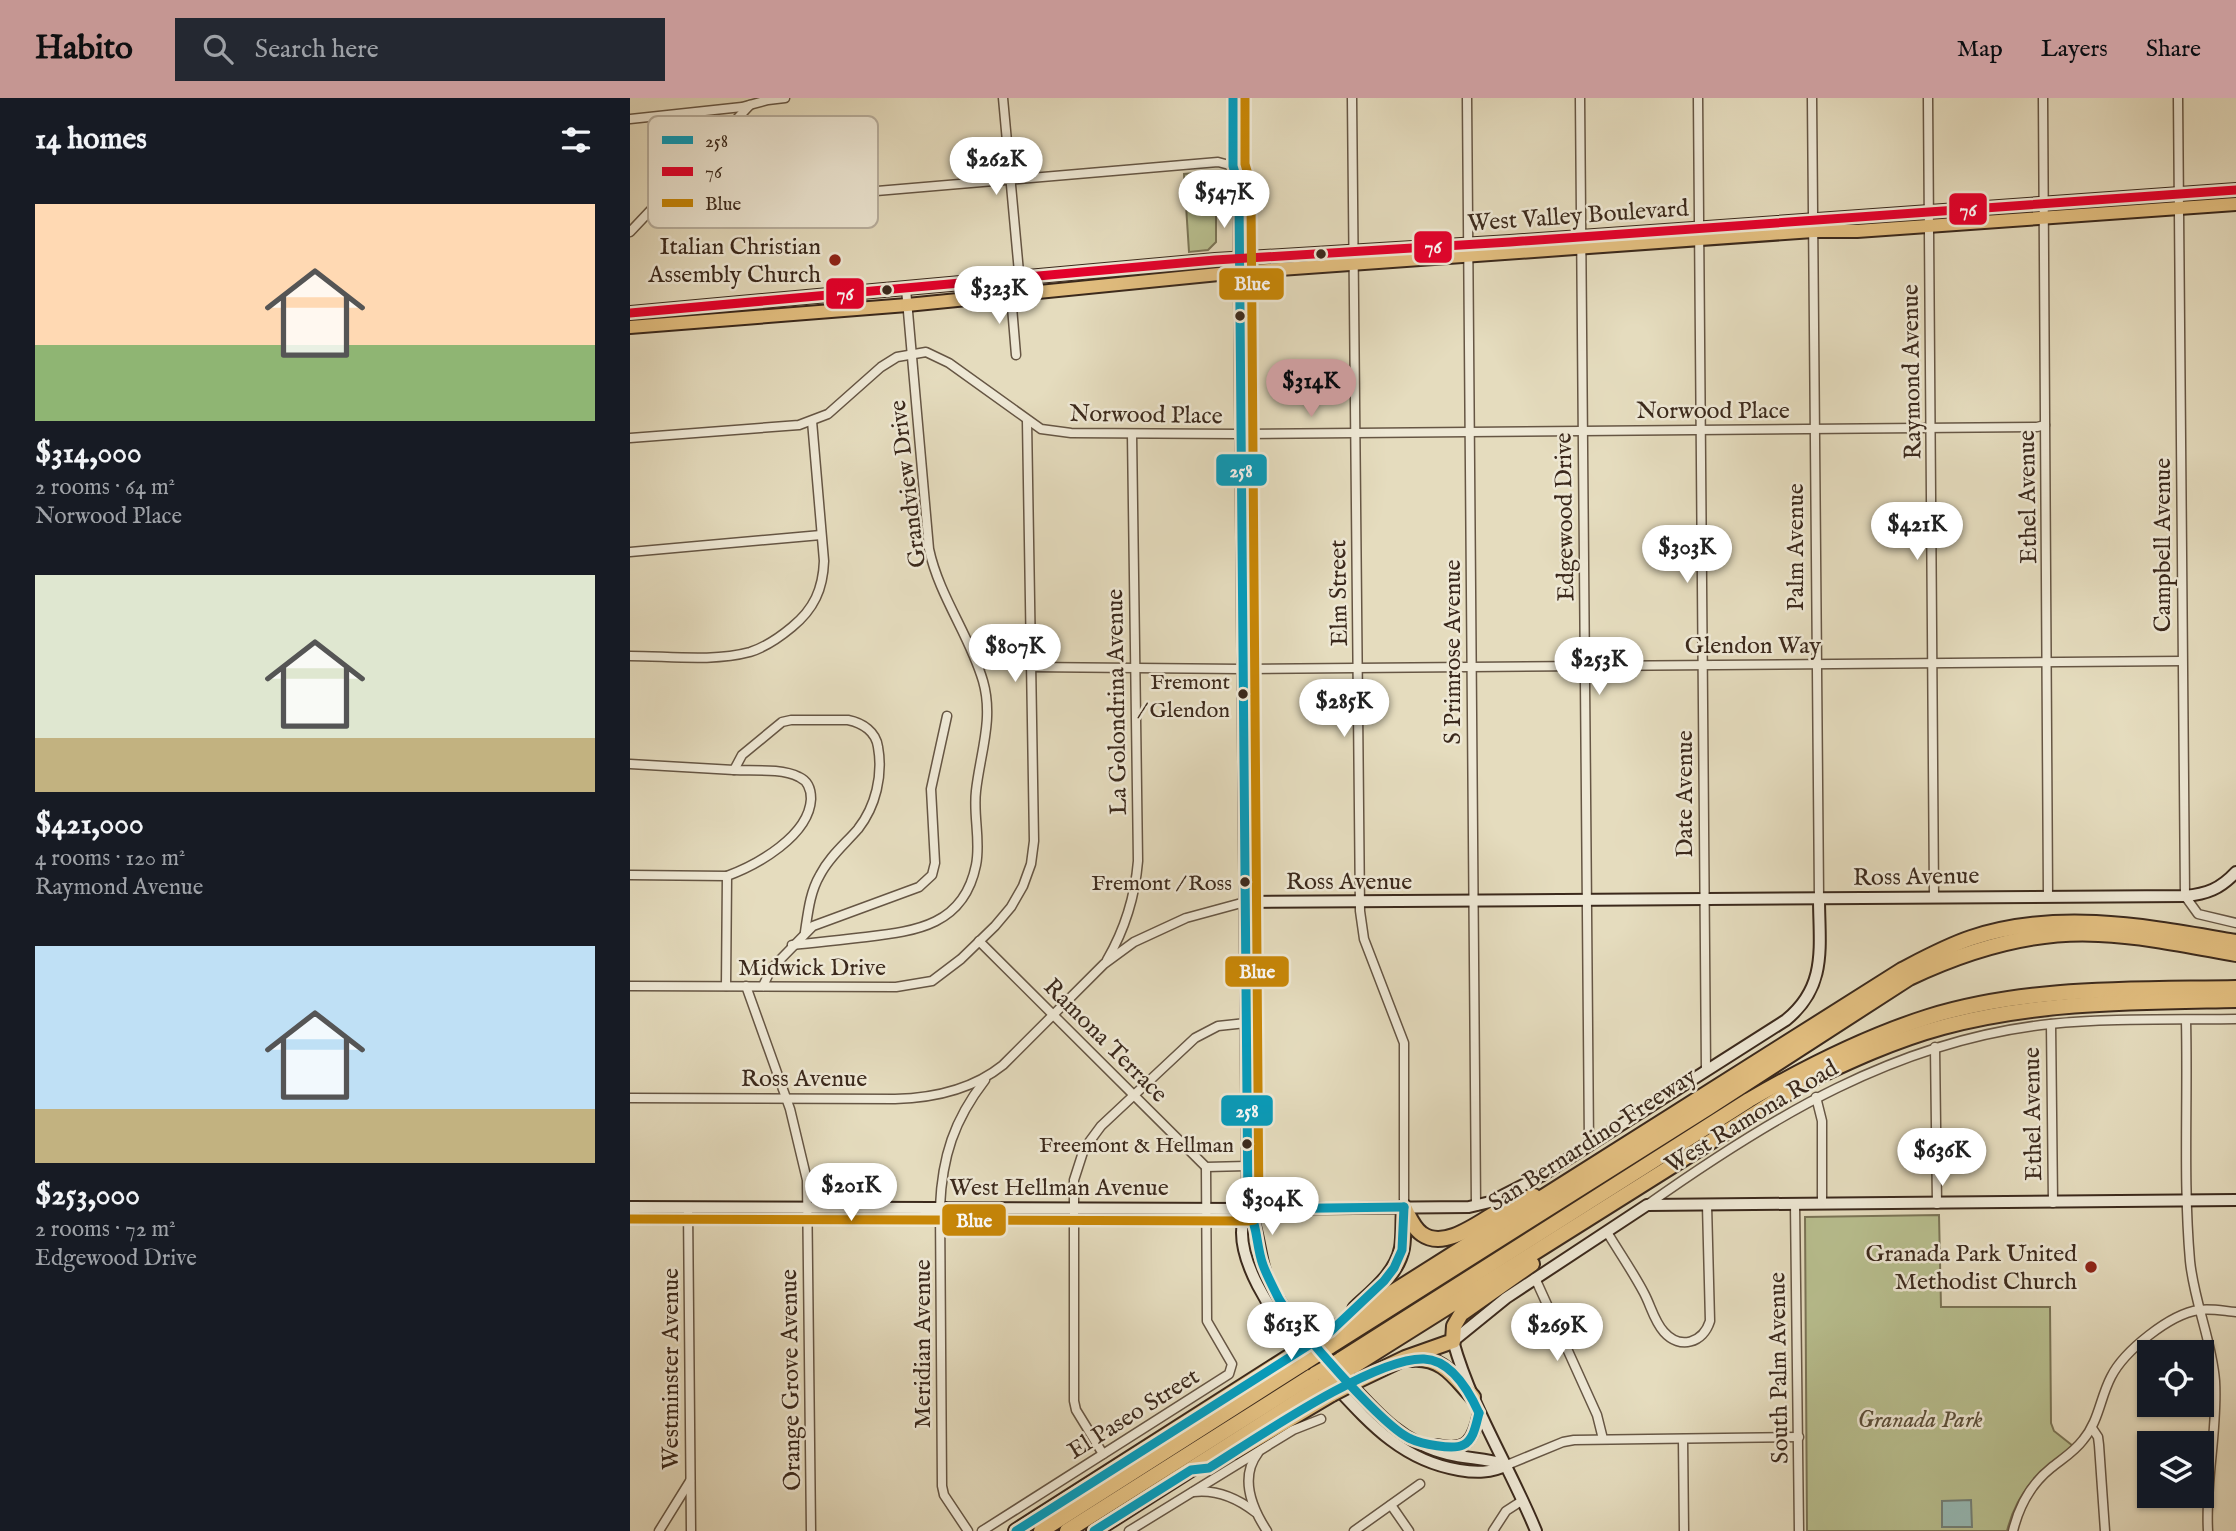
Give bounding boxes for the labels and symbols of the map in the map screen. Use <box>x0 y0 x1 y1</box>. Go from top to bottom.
legend <box>648 116 878 228</box>
text: 258 <box>705 130 728 154</box>
pin: $262K <box>947 138 1045 197</box>
text: 76 <box>705 161 723 185</box>
pin: $547K <box>1175 170 1273 230</box>
line badge: 76 <box>1948 192 1988 226</box>
text: Blue <box>705 193 742 217</box>
street label: West Valley Boulevard <box>1467 193 1690 240</box>
text: 76 <box>1960 199 1977 223</box>
line badge: 76 <box>1413 230 1453 264</box>
place label: Italian Christian Assembly Church <box>647 232 821 291</box>
text: 76 <box>1425 236 1442 260</box>
unlabelled marker <box>1314 247 1328 261</box>
marker: Italian Christian Assembly Church <box>827 252 843 268</box>
pin: $323K <box>950 266 1048 326</box>
line badge: Blue <box>1218 267 1285 301</box>
text: Blue <box>1234 273 1270 297</box>
line badge: 76 <box>825 277 865 310</box>
text: 76 <box>837 283 854 307</box>
unlabelled marker <box>880 283 894 297</box>
street label: Raymond Avenue <box>1895 284 1930 460</box>
unlabelled marker <box>1233 309 1247 323</box>
pin: $314K <box>1262 360 1360 419</box>
street label: Norwood Place <box>1636 396 1790 427</box>
street label: Grandview Drive <box>883 398 934 569</box>
street label: Norwood Place <box>1069 399 1223 432</box>
street label: Ethel Avenue <box>2012 430 2045 564</box>
street label: Edgewood Drive <box>1549 432 1582 602</box>
line badge: 258 <box>1215 453 1268 487</box>
street label: Campbell Avenue <box>2148 458 2179 632</box>
text: 258 <box>1229 460 1253 484</box>
street label: Palm Avenue <box>1781 483 1812 611</box>
pin: $421K <box>1868 503 1966 562</box>
pin: $303K <box>1638 526 1736 585</box>
street label: Elm Street <box>1323 539 1356 647</box>
street label: S Primrose Avenue <box>1438 560 1469 744</box>
street label: La Golondrina Avenue <box>1100 589 1135 815</box>
pin: $807K <box>966 624 1064 684</box>
street label: Glendon Way <box>1685 631 1821 662</box>
pin: $253K <box>1550 638 1648 697</box>
place label: Fremont / Glendon <box>1137 669 1230 725</box>
pin: $285K <box>1295 680 1393 739</box>
marker: Fremont / Glendon <box>1236 687 1250 701</box>
street label: Date Avenue <box>1670 730 1701 858</box>
street label: Ross Avenue <box>1852 861 1980 894</box>
street label: Ross Avenue <box>1286 867 1412 898</box>
place label: Fremont / Ross <box>1091 870 1232 898</box>
marker: Fremont / Ross <box>1238 875 1252 889</box>
street label: Midwick Drive <box>738 953 886 984</box>
line badge: Blue <box>1224 955 1290 988</box>
text: Blue <box>1239 961 1275 985</box>
street label: Ramona Terrace <box>1036 972 1174 1110</box>
street label: Ethel Avenue <box>2017 1047 2050 1181</box>
street label: West Ramona Road <box>1659 1053 1844 1181</box>
street label: San Bernardino Freeway <box>1483 1061 1703 1219</box>
street label: Ross Avenue <box>741 1064 867 1095</box>
line badge: 258 <box>1220 1094 1274 1127</box>
text: 258 <box>1235 1100 1259 1124</box>
pin: $636K <box>1893 1128 1991 1188</box>
place label: Freemont & Hellman <box>1039 1132 1234 1160</box>
marker: Freemont & Hellman <box>1240 1137 1254 1151</box>
pin: $201K <box>802 1164 900 1223</box>
street label: West Hellman Avenue <box>949 1173 1169 1204</box>
pin: $304K <box>1223 1178 1321 1237</box>
line badge: Blue <box>941 1203 1007 1237</box>
text: Blue <box>956 1210 992 1234</box>
place label: Granada Park United Methodist Church <box>1865 1239 2077 1298</box>
street label: Meridian Avenue <box>908 1259 939 1429</box>
marker: Granada Park United Methodist Church <box>2083 1259 2099 1275</box>
street label: Westminster Avenue <box>656 1268 687 1470</box>
street label: Orange Grove Avenue <box>774 1269 809 1491</box>
street label: South Palm Avenue <box>1762 1272 1797 1464</box>
pin: $613K <box>1242 1302 1340 1362</box>
pin: $269K <box>1508 1304 1606 1363</box>
street label: El Paseo Street <box>1062 1361 1206 1467</box>
park label: Granada Park <box>1857 1405 1983 1436</box>

